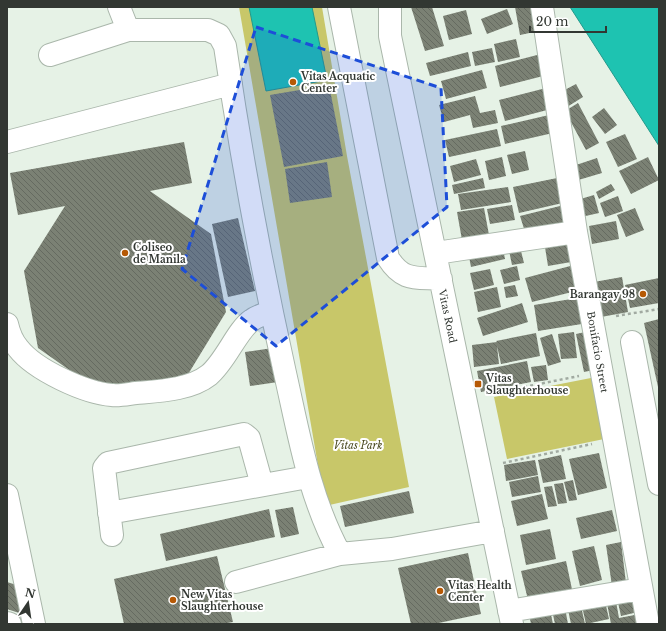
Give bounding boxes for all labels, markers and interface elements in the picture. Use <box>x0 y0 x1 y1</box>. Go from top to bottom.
scale bar <box>530 8 606 34</box>
text: 20 m <box>536 14 568 29</box>
place label: Vitas Acquatic Center <box>300 70 376 95</box>
marker: Vitas Acquatic Center <box>288 77 298 87</box>
place label: Coliseo de Manila <box>133 241 186 266</box>
marker: Coliseo de Manila <box>120 248 130 258</box>
street label: Vitas Road <box>435 287 460 344</box>
place label: Barangay 98 <box>570 288 635 301</box>
marker: Barangay 98 <box>638 289 648 299</box>
street label: Bonifacio Street <box>584 310 611 394</box>
place label: Vitas Slaughterhouse <box>485 372 568 397</box>
marker: Vitas Slaughterhouse <box>473 379 483 389</box>
park label: Vitas Park <box>334 439 382 452</box>
place label: Vitas Health Center <box>447 579 513 604</box>
north arrow <box>8 583 48 623</box>
text: N <box>24 585 38 601</box>
marker: Vitas Health Center <box>435 586 445 596</box>
place label: New Vitas Slaughterhouse <box>181 588 263 613</box>
marker: New Vitas Slaughterhouse <box>168 595 178 605</box>

